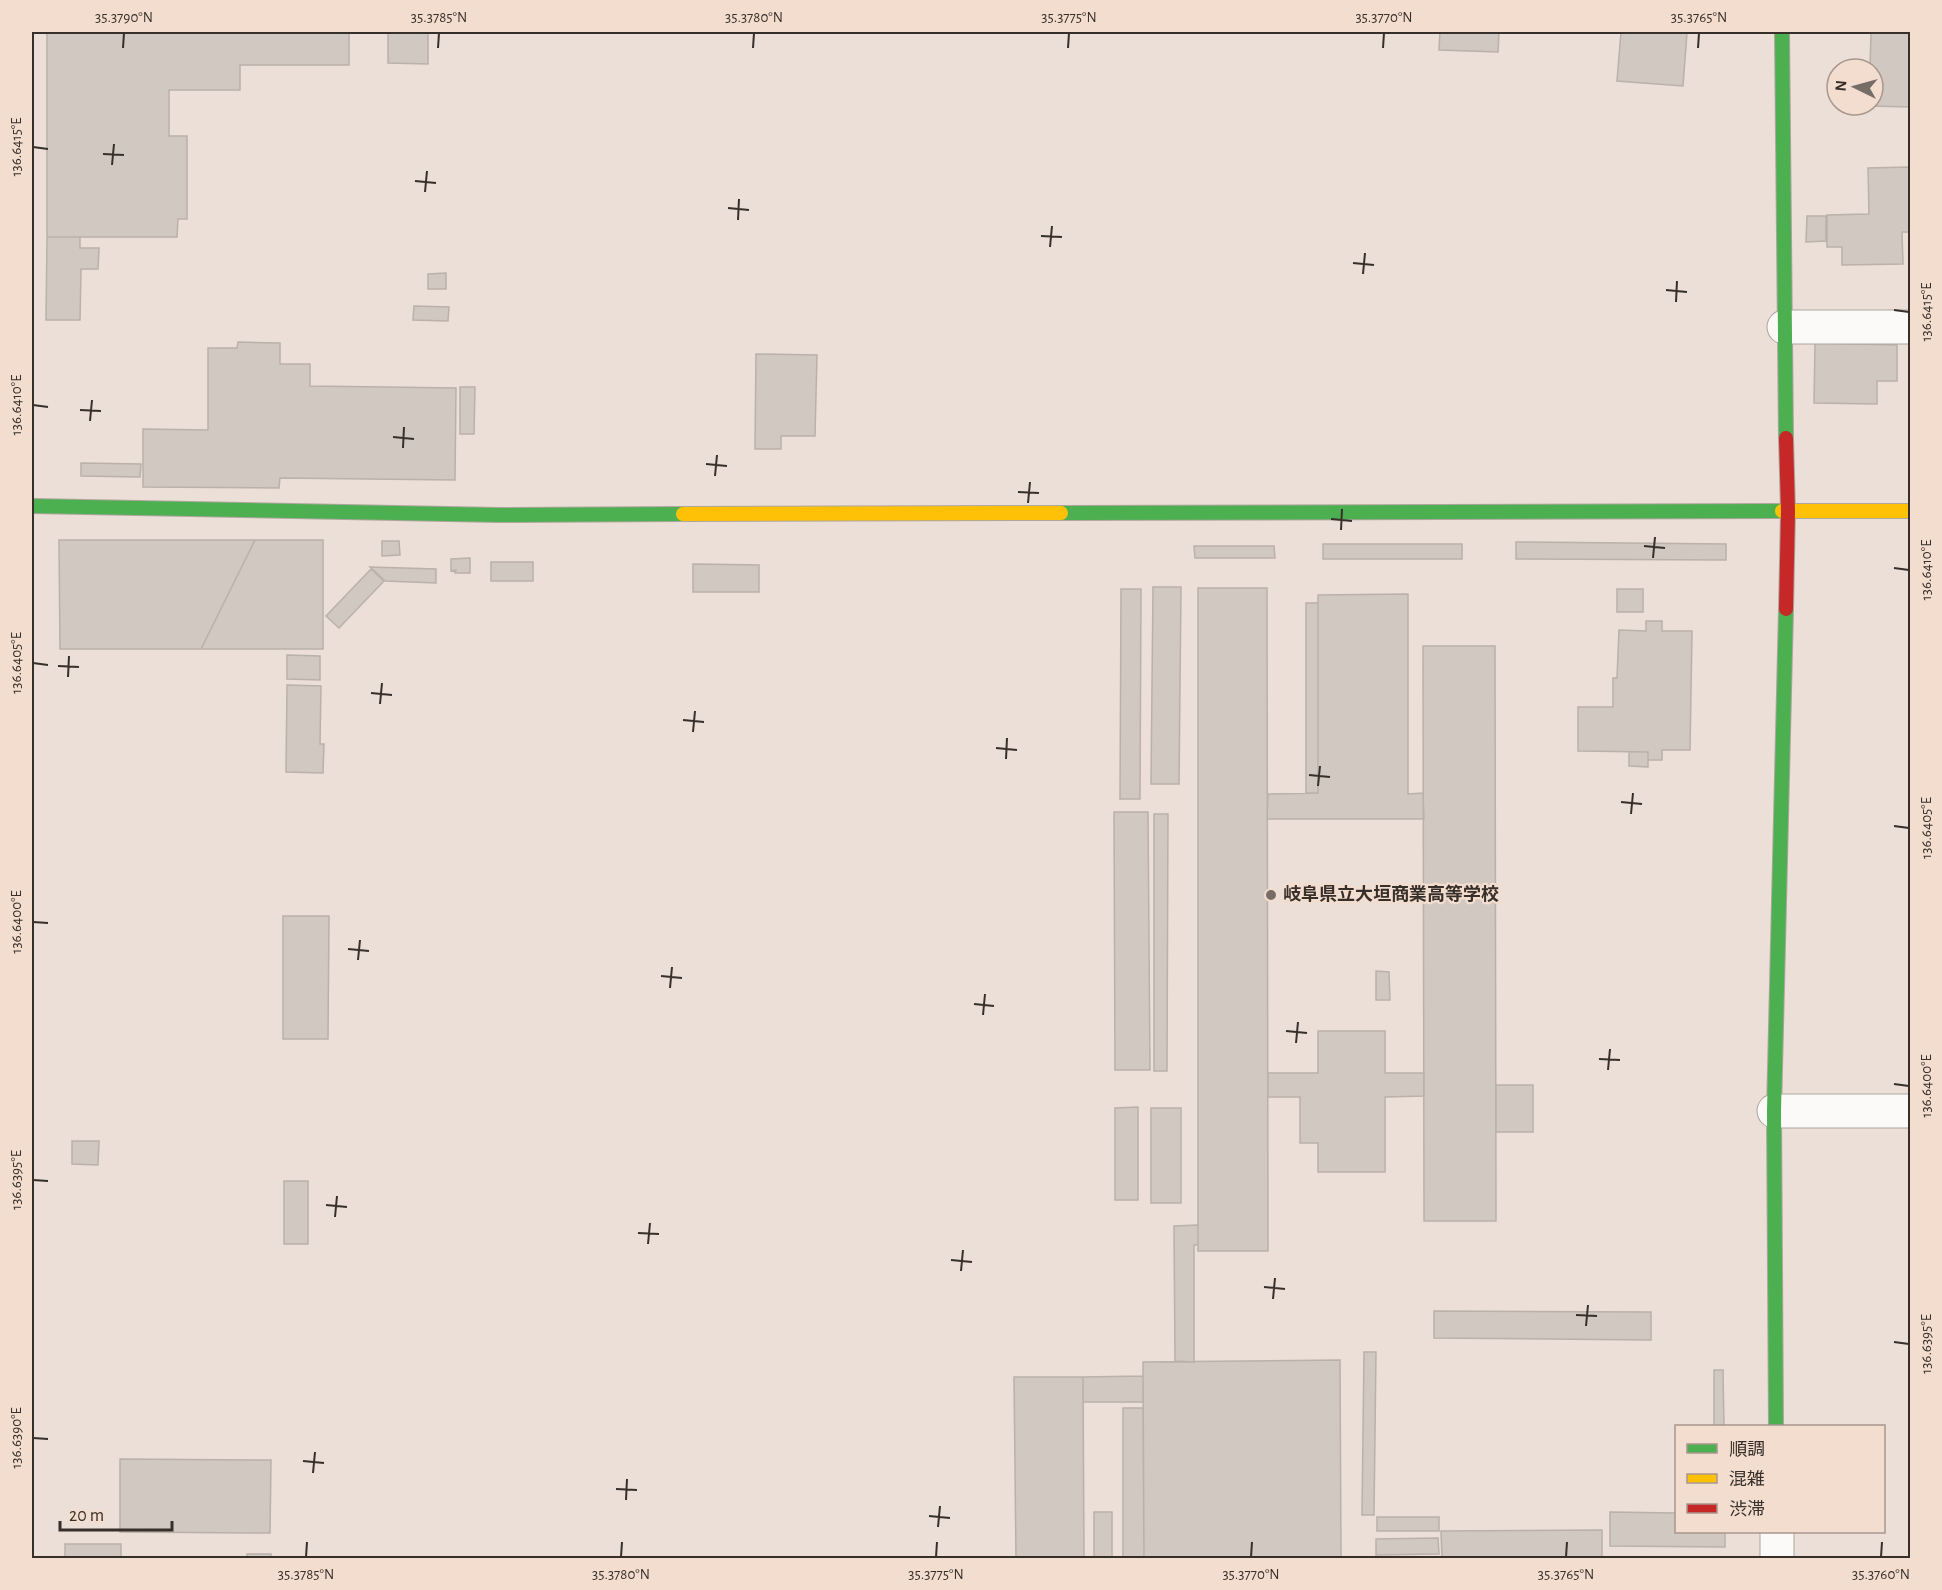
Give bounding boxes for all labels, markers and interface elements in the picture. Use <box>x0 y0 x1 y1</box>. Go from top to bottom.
text: 35.3790°N <box>95 10 153 25</box>
text: 35.3785°N <box>411 10 467 25</box>
text: 35.3780°N <box>725 10 783 25</box>
text: 35.3775°N <box>1041 10 1097 25</box>
text: 35.3770°N <box>1355 10 1413 25</box>
text: 35.3765°N <box>1671 10 1727 25</box>
north arrow <box>1825 57 1885 117</box>
text: N <box>1833 80 1850 92</box>
text: 136.6415°E <box>9 117 24 177</box>
text: 136.6415°E <box>1919 282 1934 342</box>
text: 136.6410°E <box>9 375 24 435</box>
text: 136.6410°E <box>1919 540 1934 600</box>
text: 136.6405°E <box>9 632 24 694</box>
text: 136.6405°E <box>1919 797 1934 859</box>
place label: 岐阜県立大垣商業高等学校 <box>1283 884 1499 904</box>
marker: 岐阜県立大垣商業高等学校 <box>1264 888 1278 902</box>
text: 136.6400°E <box>9 890 24 954</box>
text: 136.6400°E <box>1919 1054 1934 1118</box>
text: 136.6395°E <box>9 1150 24 1210</box>
text: 136.6395°E <box>1919 1314 1934 1374</box>
text: 136.6390°E <box>9 1407 24 1469</box>
legend <box>1675 1425 1885 1533</box>
text: 順調 <box>1729 1441 1765 1459</box>
text: 混雑 <box>1729 1469 1765 1489</box>
scale bar <box>60 1494 172 1532</box>
text: 渋滞 <box>1729 1500 1765 1519</box>
text: 20 m <box>69 1507 104 1525</box>
text: 35.3785°N <box>278 1567 334 1582</box>
text: 35.3780°N <box>592 1567 650 1582</box>
text: 35.3775°N <box>908 1567 964 1582</box>
text: 35.3770°N <box>1222 1567 1280 1582</box>
text: 35.3765°N <box>1538 1567 1594 1582</box>
text: 35.3760°N <box>1852 1567 1910 1582</box>

